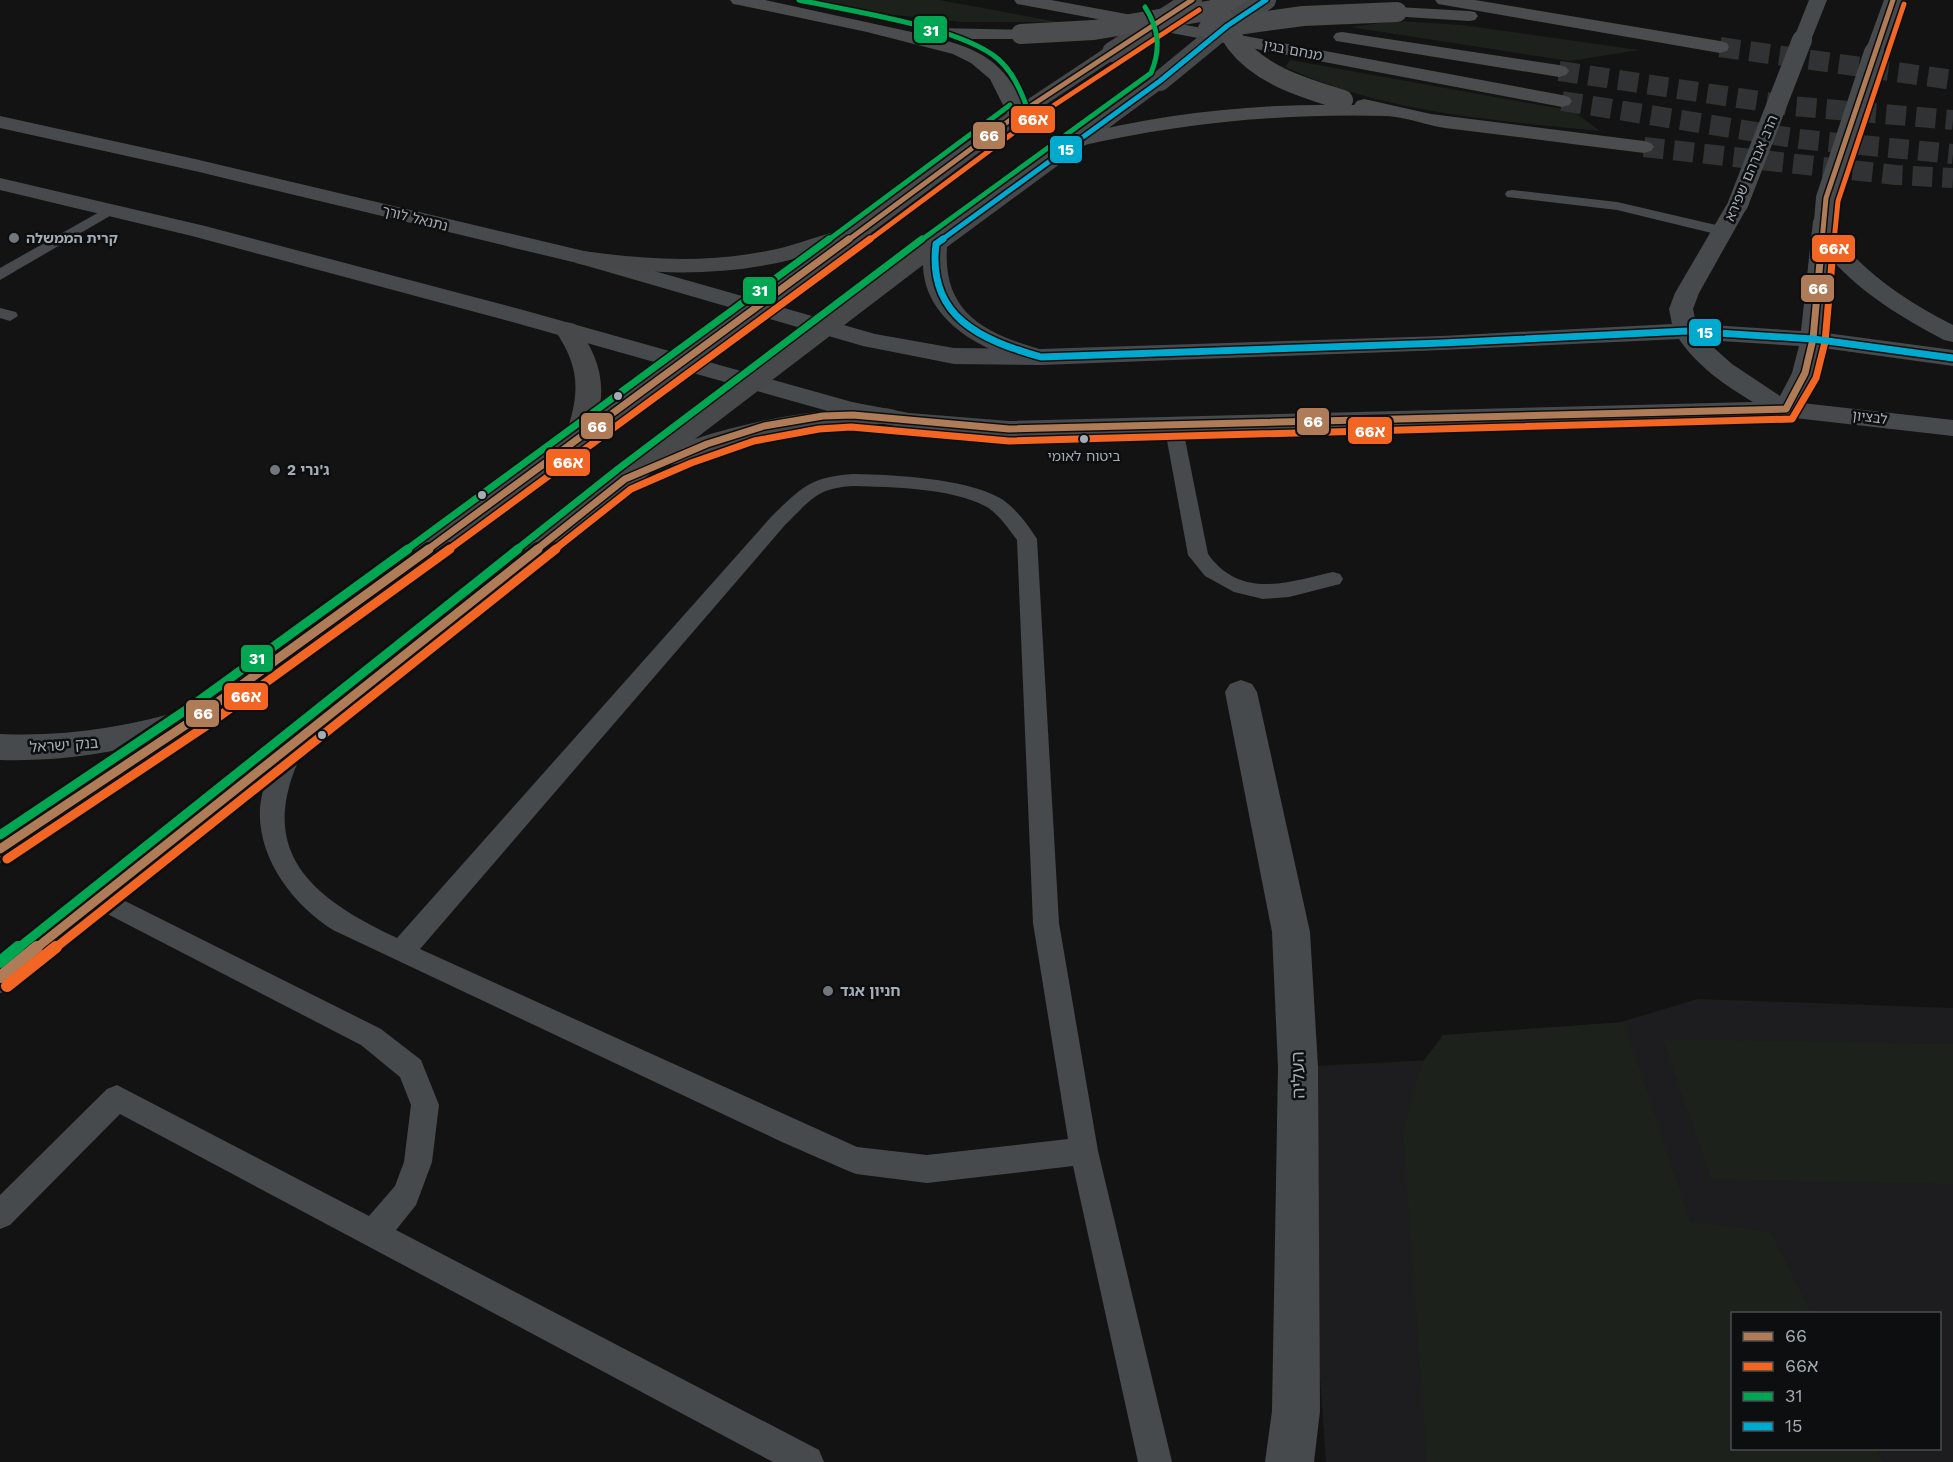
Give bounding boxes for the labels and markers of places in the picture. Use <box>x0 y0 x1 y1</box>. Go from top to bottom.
place label: קרית הממשלה <box>26 230 118 246</box>
marker: קרית הממשלה <box>7 231 21 245</box>
unlabelled marker <box>612 390 624 402</box>
marker: ביטוח לאומי <box>1078 433 1090 445</box>
place label: ביטוח לאומי <box>1048 448 1120 464</box>
place label: ג'נרי 2 <box>287 461 329 479</box>
marker: ג'נרי 2 <box>268 463 282 477</box>
unlabelled marker <box>476 489 488 501</box>
unlabelled marker <box>316 729 328 741</box>
place label: חניון אגד <box>840 982 901 1000</box>
marker: חניון אגד <box>821 984 835 998</box>

